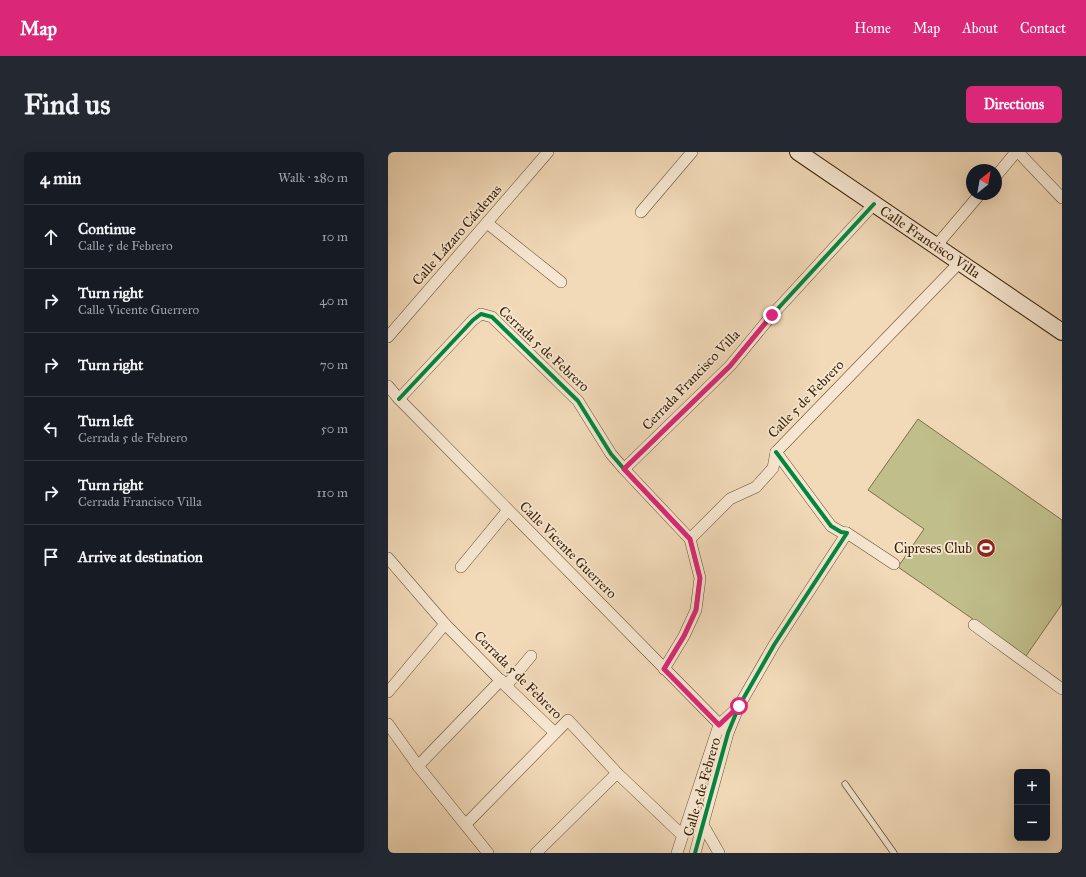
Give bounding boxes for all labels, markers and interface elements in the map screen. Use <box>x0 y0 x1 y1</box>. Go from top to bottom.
text: Map <box>20 17 57 40</box>
text: Home <box>854 20 891 37</box>
text: Map <box>913 20 940 37</box>
text: About <box>962 20 998 37</box>
text: Contact <box>1020 20 1066 37</box>
button: Directions <box>966 86 1062 123</box>
text: Find us <box>24 87 110 122</box>
north arrow <box>966 164 1002 200</box>
text: 4 min <box>40 168 81 189</box>
text: Walk · 280 m <box>278 170 348 186</box>
street label: Calle Lázaro Cárdenas <box>409 181 505 289</box>
street label: Calle Francisco Villa <box>877 202 983 282</box>
text: Continue <box>78 220 136 238</box>
icon: ahead <box>40 226 62 248</box>
text: 10 m <box>322 229 348 245</box>
text: Calle 5 de Febrero <box>78 238 173 254</box>
text: Turn right <box>78 284 143 302</box>
icon: right <box>40 290 62 312</box>
text: 40 m <box>319 293 348 309</box>
text: Calle Vicente Guerrero <box>78 302 199 318</box>
street label: Cerrada 5 de Febrero <box>495 303 593 395</box>
route end <box>763 306 781 324</box>
street label: Cerrada Francisco Villa <box>639 326 743 434</box>
icon: right <box>40 354 62 376</box>
text: Turn right <box>78 356 143 374</box>
street label: Calle 5 de Febrero <box>764 356 848 442</box>
text: 70 m <box>320 357 348 373</box>
text: Turn left <box>78 412 134 430</box>
icon: left <box>40 418 62 440</box>
text: 50 m <box>321 421 348 437</box>
text: Cerrada 5 de Febrero <box>78 430 187 446</box>
text: Turn right <box>78 476 143 494</box>
icon: right <box>40 482 62 504</box>
text: 110 m <box>316 485 348 501</box>
text: Cerrada Francisco Villa <box>78 494 202 510</box>
street label: Calle Vicente Guerrero <box>516 498 620 602</box>
sports icon: Cipreses Club <box>975 537 997 559</box>
place label: Cipreses Club <box>894 540 972 557</box>
icon: arrive <box>40 546 62 568</box>
text: Arrive at destination <box>78 548 203 566</box>
street label: Cerrada 5 de Febrero <box>470 627 566 723</box>
route start <box>730 697 748 715</box>
street label: Calle 5 de Febrero <box>680 736 724 838</box>
map controls <box>1014 769 1050 841</box>
button: + <box>1014 769 1050 805</box>
button: − <box>1014 805 1050 841</box>

